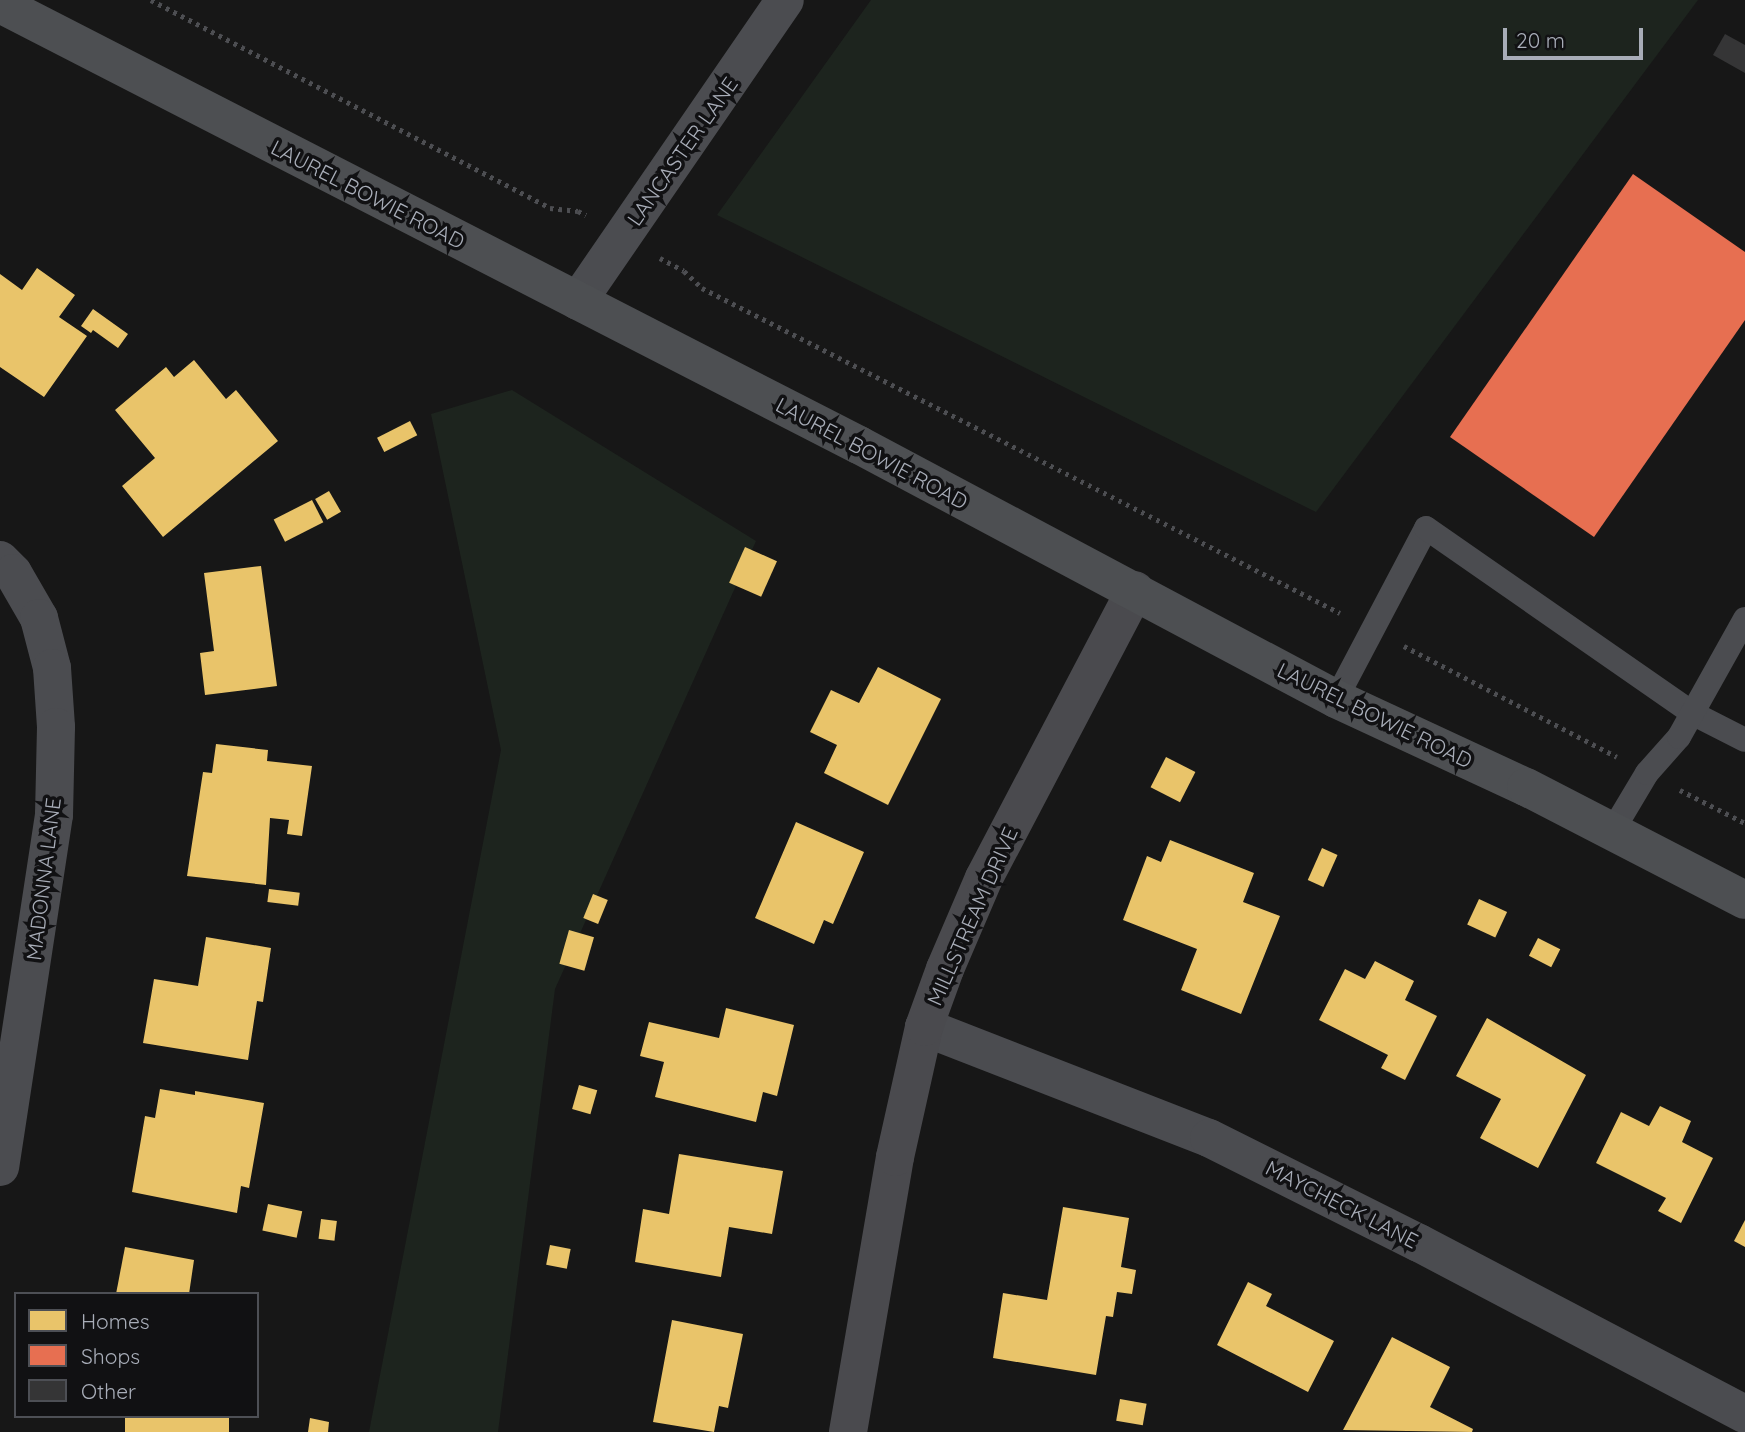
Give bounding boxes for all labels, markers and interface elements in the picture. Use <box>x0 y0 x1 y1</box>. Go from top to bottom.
scale bar <box>1507 14 1647 58</box>
text: 20 m <box>1516 27 1565 53</box>
street label: LANCASTER LANE <box>621 72 743 230</box>
street label: LAUREL BOWIE ROAD <box>267 134 469 254</box>
street label: LAUREL BOWIE ROAD <box>772 392 972 514</box>
street label: LAUREL BOWIE ROAD <box>1273 657 1477 773</box>
street label: MADONNA LANE <box>21 796 65 962</box>
street label: MILLSTREAM DRIVE <box>921 823 1023 1009</box>
street label: MAYCHECK LANE <box>1262 1155 1422 1253</box>
legend <box>14 1292 259 1418</box>
text: Homes <box>81 1308 150 1334</box>
text: Shops <box>81 1343 140 1369</box>
text: Other <box>81 1378 136 1404</box>

